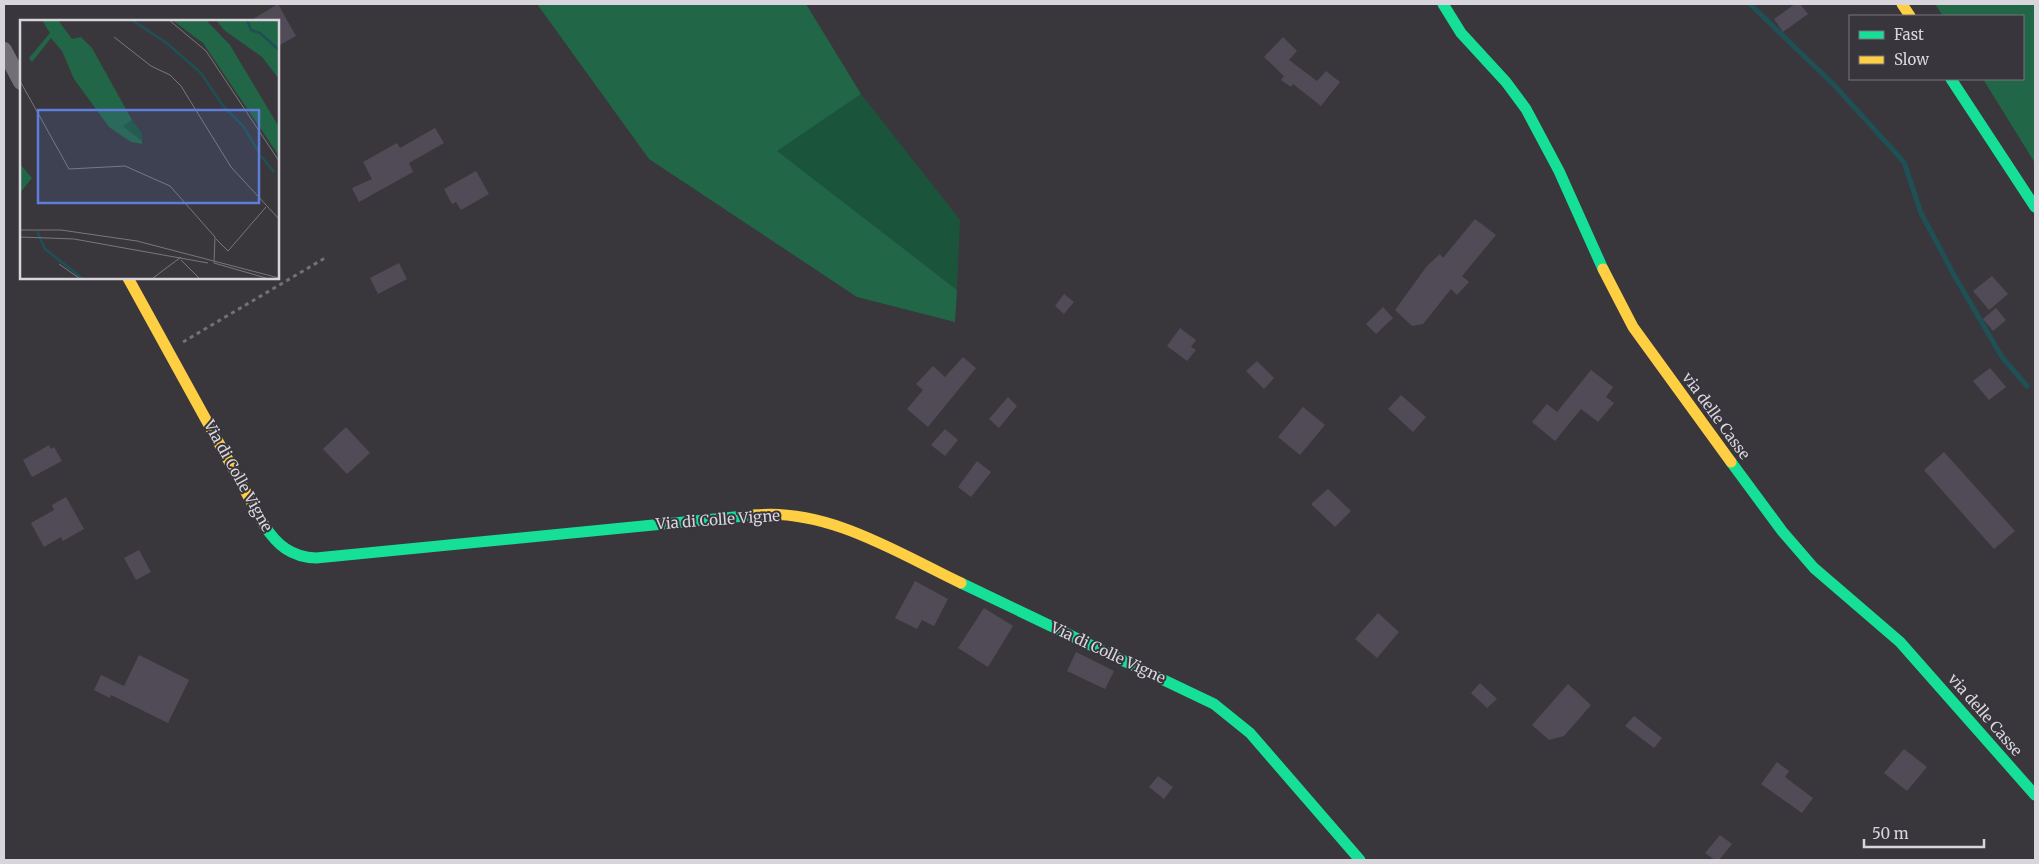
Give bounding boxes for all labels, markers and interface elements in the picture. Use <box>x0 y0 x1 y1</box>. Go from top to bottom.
legend <box>1849 15 2024 80</box>
inset map <box>20 20 279 279</box>
text: Fast <box>1894 25 1924 44</box>
text: Slow <box>1894 50 1929 69</box>
street label: via delle Casse <box>1678 368 1755 463</box>
street label: Via di Colle Vigne <box>199 416 277 535</box>
street label: Via di Colle Vigne <box>654 506 781 533</box>
street label: Via di Colle Vigne <box>1047 617 1169 688</box>
street label: via delle Casse <box>1944 669 2027 760</box>
scale bar <box>1864 816 1984 848</box>
text: 50 m <box>1872 824 1909 843</box>

